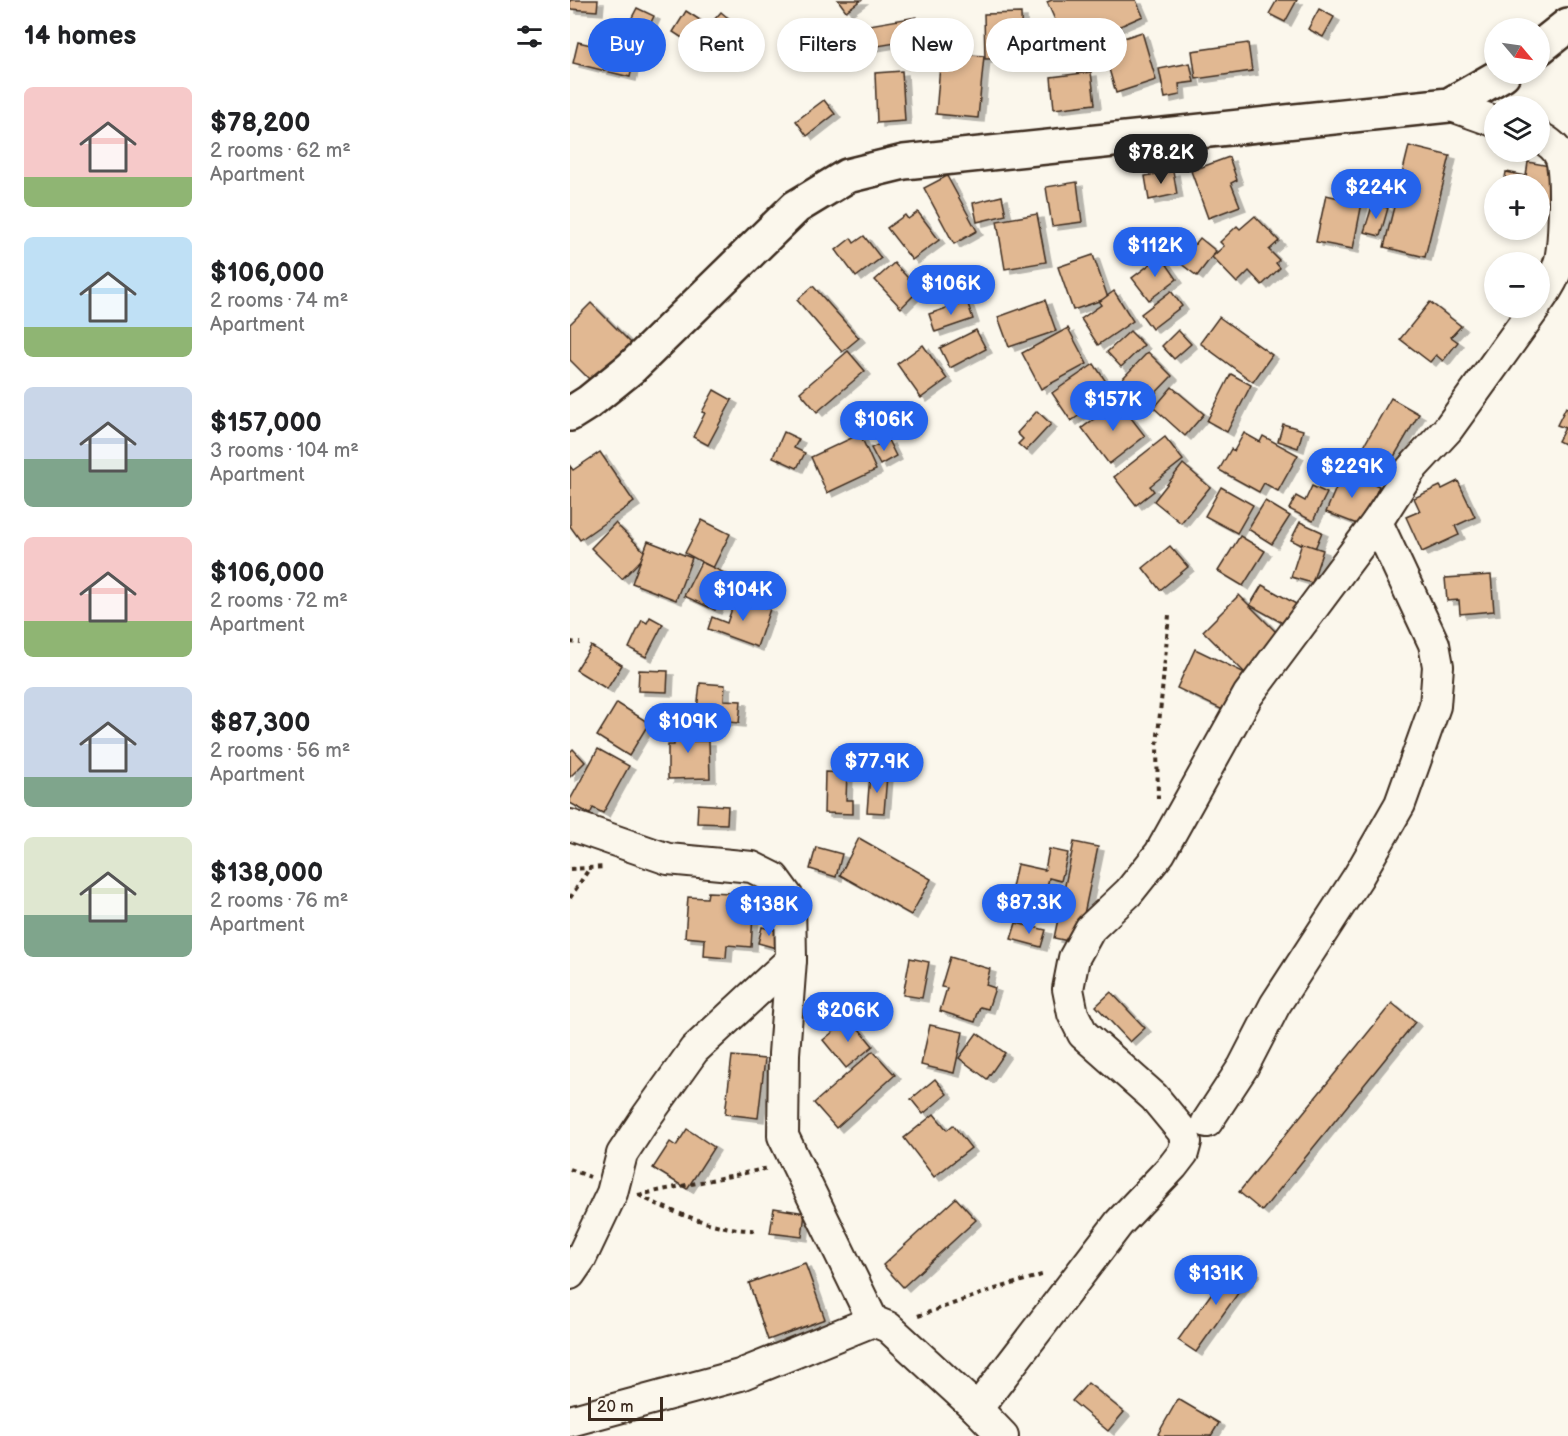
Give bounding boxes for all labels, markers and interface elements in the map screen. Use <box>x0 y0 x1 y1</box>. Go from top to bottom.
chip: Buy <box>588 18 666 72</box>
chip: Rent <box>678 18 765 72</box>
chip: Filters <box>777 18 878 72</box>
chip: New <box>890 18 974 72</box>
chip: Apartment <box>986 18 1127 72</box>
north arrow <box>1484 18 1550 84</box>
map controls <box>1484 18 1550 318</box>
icon: filters <box>513 20 546 53</box>
text: 14 homes <box>24 21 136 52</box>
button: layers <box>1484 96 1550 162</box>
text: $78,200 <box>210 108 310 139</box>
icon: home <box>72 111 144 183</box>
pin: $78.2K <box>1112 134 1210 185</box>
text: 2 rooms · 62 m² <box>210 139 351 163</box>
text: $78.2K <box>1128 141 1194 165</box>
text: Apartment <box>210 163 305 187</box>
pin: $224K <box>1334 169 1418 220</box>
button: + <box>1484 174 1550 240</box>
text: $224K <box>1345 176 1407 200</box>
pin: $112K <box>1113 227 1197 278</box>
text: $112K <box>1127 234 1183 258</box>
button: − <box>1484 252 1550 318</box>
text: $106,000 <box>210 258 324 289</box>
icon: home <box>72 261 144 333</box>
pin: $106K <box>909 265 993 316</box>
text: $106K <box>921 272 981 296</box>
text: 2 rooms · 74 m² <box>210 289 348 313</box>
text: Apartment <box>210 313 305 337</box>
pin: $157K <box>1071 381 1155 432</box>
text: $157K <box>1084 388 1142 412</box>
pin: $106K <box>842 401 926 452</box>
text: $157,000 <box>210 408 322 439</box>
text: $106K <box>854 408 914 432</box>
icon: home <box>72 411 144 483</box>
text: 3 rooms · 104 m² <box>210 439 359 463</box>
pin: $229K <box>1310 448 1394 499</box>
text: $229K <box>1321 455 1383 479</box>
text: Apartment <box>210 463 305 487</box>
text: $106,000 <box>210 558 324 589</box>
icon: home <box>72 561 144 633</box>
pin: $104K <box>701 571 785 622</box>
text: $104K <box>713 578 773 602</box>
text: 2 rooms · 72 m² <box>210 589 348 613</box>
text: Apartment <box>210 613 305 637</box>
pin: $109K <box>646 703 730 754</box>
text: $87,300 <box>210 708 310 739</box>
text: $109K <box>658 710 718 734</box>
icon: home <box>72 711 144 783</box>
text: 2 rooms · 56 m² <box>210 739 350 763</box>
pin: $77.9K <box>828 743 926 794</box>
text: $77.9K <box>845 750 909 774</box>
text: Apartment <box>210 763 305 787</box>
text: $138,000 <box>210 858 323 889</box>
icon: home <box>72 861 144 933</box>
pin: $87.3K <box>980 884 1078 935</box>
pin: $138K <box>727 886 811 937</box>
text: 2 rooms · 76 m² <box>210 889 348 913</box>
text: $87.3K <box>996 891 1062 915</box>
text: $138K <box>740 893 798 917</box>
text: Apartment <box>210 913 305 937</box>
pin: $206K <box>806 992 890 1043</box>
text: $206K <box>817 999 879 1023</box>
pin: $131K <box>1174 1255 1258 1306</box>
text: $131K <box>1188 1262 1244 1286</box>
scale bar <box>588 1394 663 1422</box>
text: 20 m <box>597 1398 633 1417</box>

